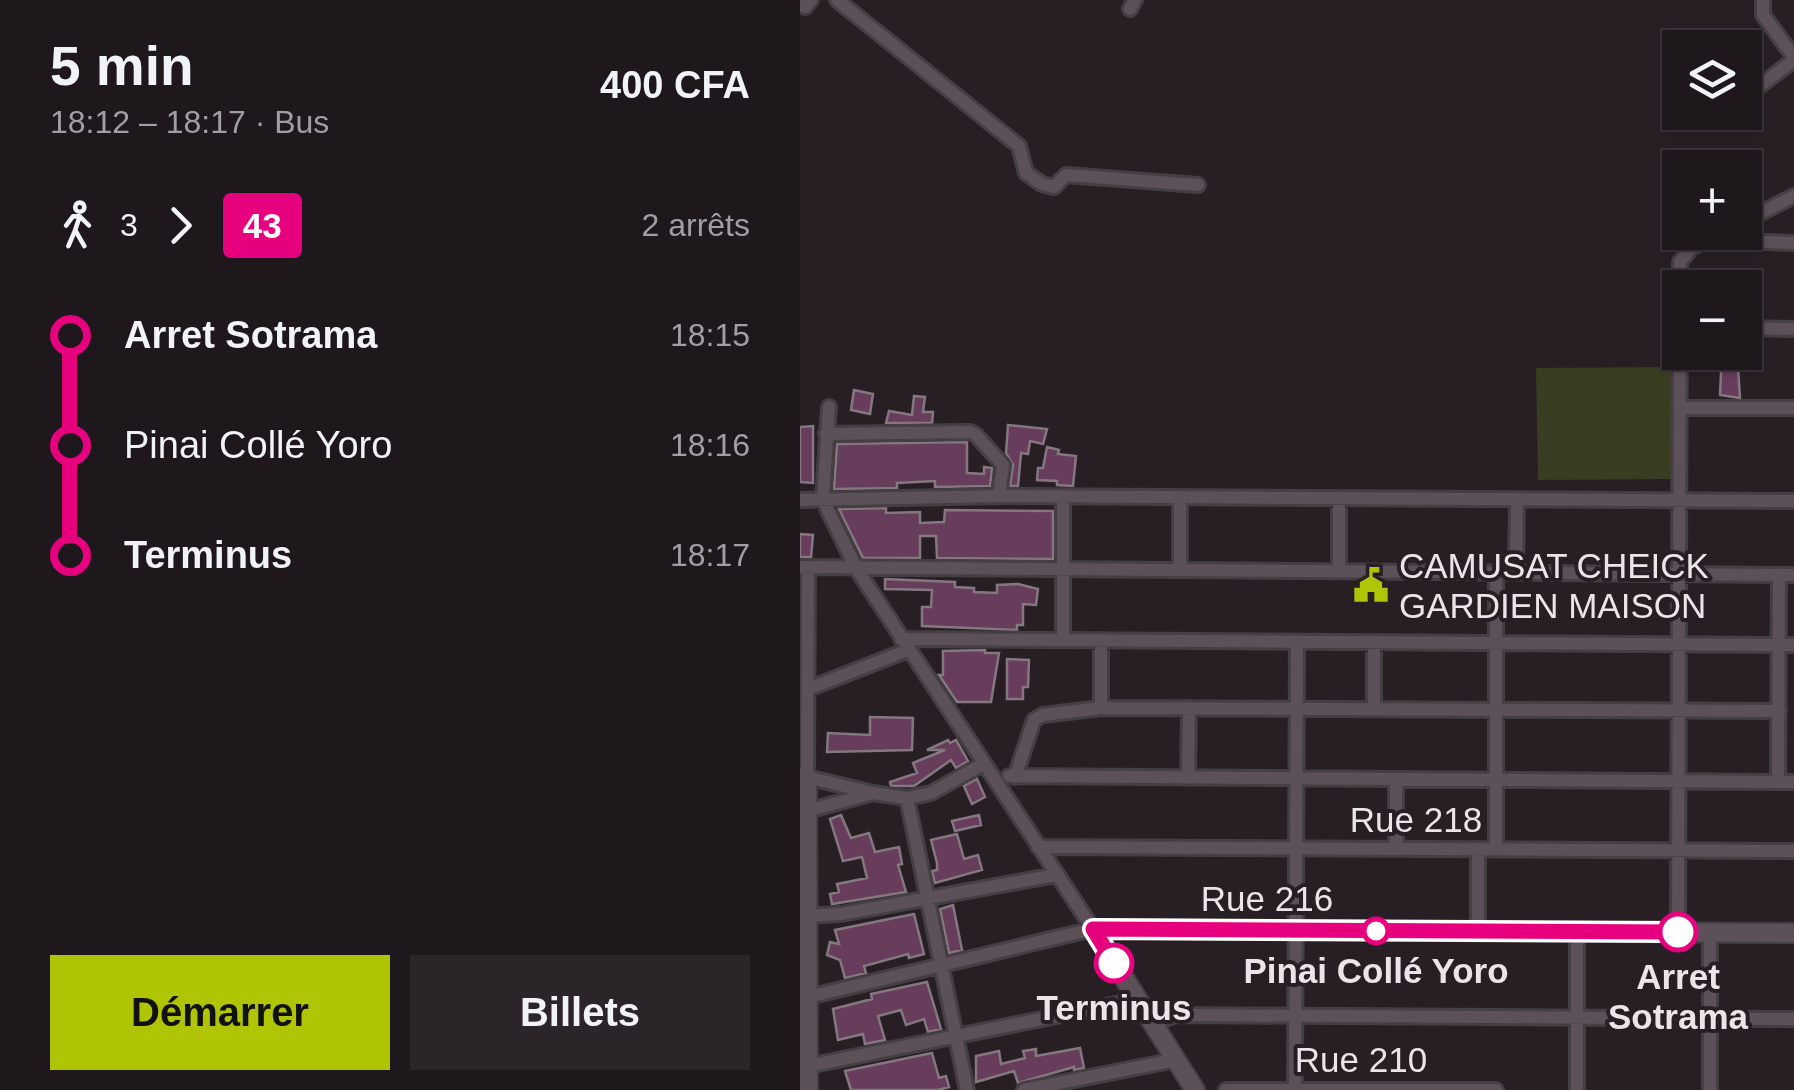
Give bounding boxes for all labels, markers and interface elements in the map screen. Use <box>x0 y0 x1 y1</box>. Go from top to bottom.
map controls <box>1662 30 1762 370</box>
button: layers <box>1662 30 1762 130</box>
text: 5 min <box>50 35 194 97</box>
text: 400 CFA <box>600 64 750 106</box>
text: 18:12 – 18:17 · Bus <box>50 104 329 140</box>
button: + <box>1662 150 1762 250</box>
icon: walk <box>50 198 105 253</box>
icon: forward <box>153 198 208 253</box>
text: 43 <box>243 206 282 245</box>
text: 3 <box>120 207 138 243</box>
text: 2 arrêts <box>642 207 750 243</box>
button: − <box>1662 270 1762 370</box>
text: Arret Sotrama <box>124 314 377 356</box>
text: 18:15 <box>670 317 750 353</box>
text: Pinai Collé Yoro <box>124 424 392 466</box>
text: 18:16 <box>670 427 750 463</box>
text: Terminus <box>124 534 292 576</box>
text: 18:17 <box>670 537 750 573</box>
place label: CAMUSAT CHEICK GARDIEN MAISON <box>1399 546 1709 625</box>
public building icon: CAMUSAT CHEICK GARDIEN MAISON <box>1352 566 1390 604</box>
street label: Rue 218 <box>1350 800 1482 839</box>
street label: Rue 216 <box>1201 879 1333 918</box>
marker: Arret Sotrama <box>1659 913 1697 951</box>
marker: Pinai Collé Yoro <box>1363 918 1389 944</box>
marker: Terminus <box>1095 944 1133 982</box>
place label: Pinai Collé Yoro <box>1243 951 1509 990</box>
button: Démarrer <box>50 955 390 1070</box>
button: Billets <box>410 955 750 1070</box>
place label: Arret Sotrama <box>1608 957 1749 1036</box>
place label: Terminus <box>1037 988 1191 1027</box>
street label: Rue 210 <box>1295 1040 1427 1079</box>

